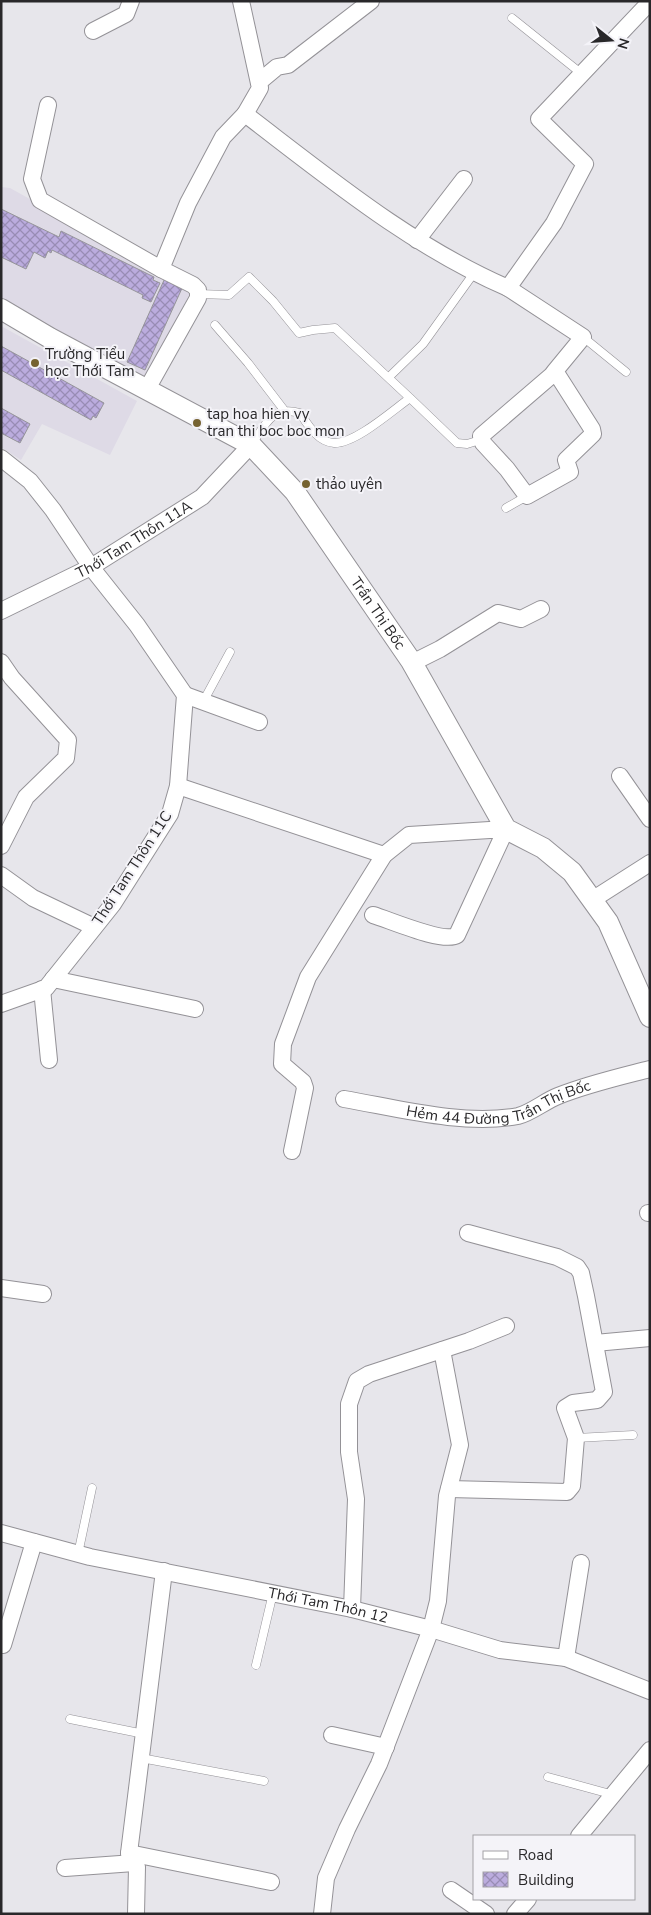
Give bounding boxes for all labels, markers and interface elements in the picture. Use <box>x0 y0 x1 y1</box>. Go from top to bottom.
north arrow <box>586 15 636 65</box>
text: N <box>612 36 634 51</box>
place label: Trường Tiểu học Thới Tam <box>45 344 135 381</box>
marker: Trường Tiểu học Thới Tam <box>29 357 41 369</box>
place label: tap hoa hien vy tran thi boc boc mon <box>207 404 344 441</box>
marker: tap hoa hien vy tran thi boc boc mon <box>191 417 203 429</box>
place label: thảo uyên <box>316 474 382 494</box>
marker: thảo uyên <box>300 478 312 490</box>
street label: Thới Tam Thôn 11A <box>72 496 196 583</box>
street label: Trần Thị Bốc <box>346 573 410 653</box>
street label: Thới Tam Thôn 11C <box>88 807 176 929</box>
street label: Hẻm 44 Đường Trần Thị Bốc <box>405 1075 593 1129</box>
street label: Thới Tam Thôn 12 <box>266 1583 390 1628</box>
legend <box>473 1835 636 1900</box>
text: Road <box>518 1845 553 1865</box>
text: Building <box>518 1870 574 1890</box>

